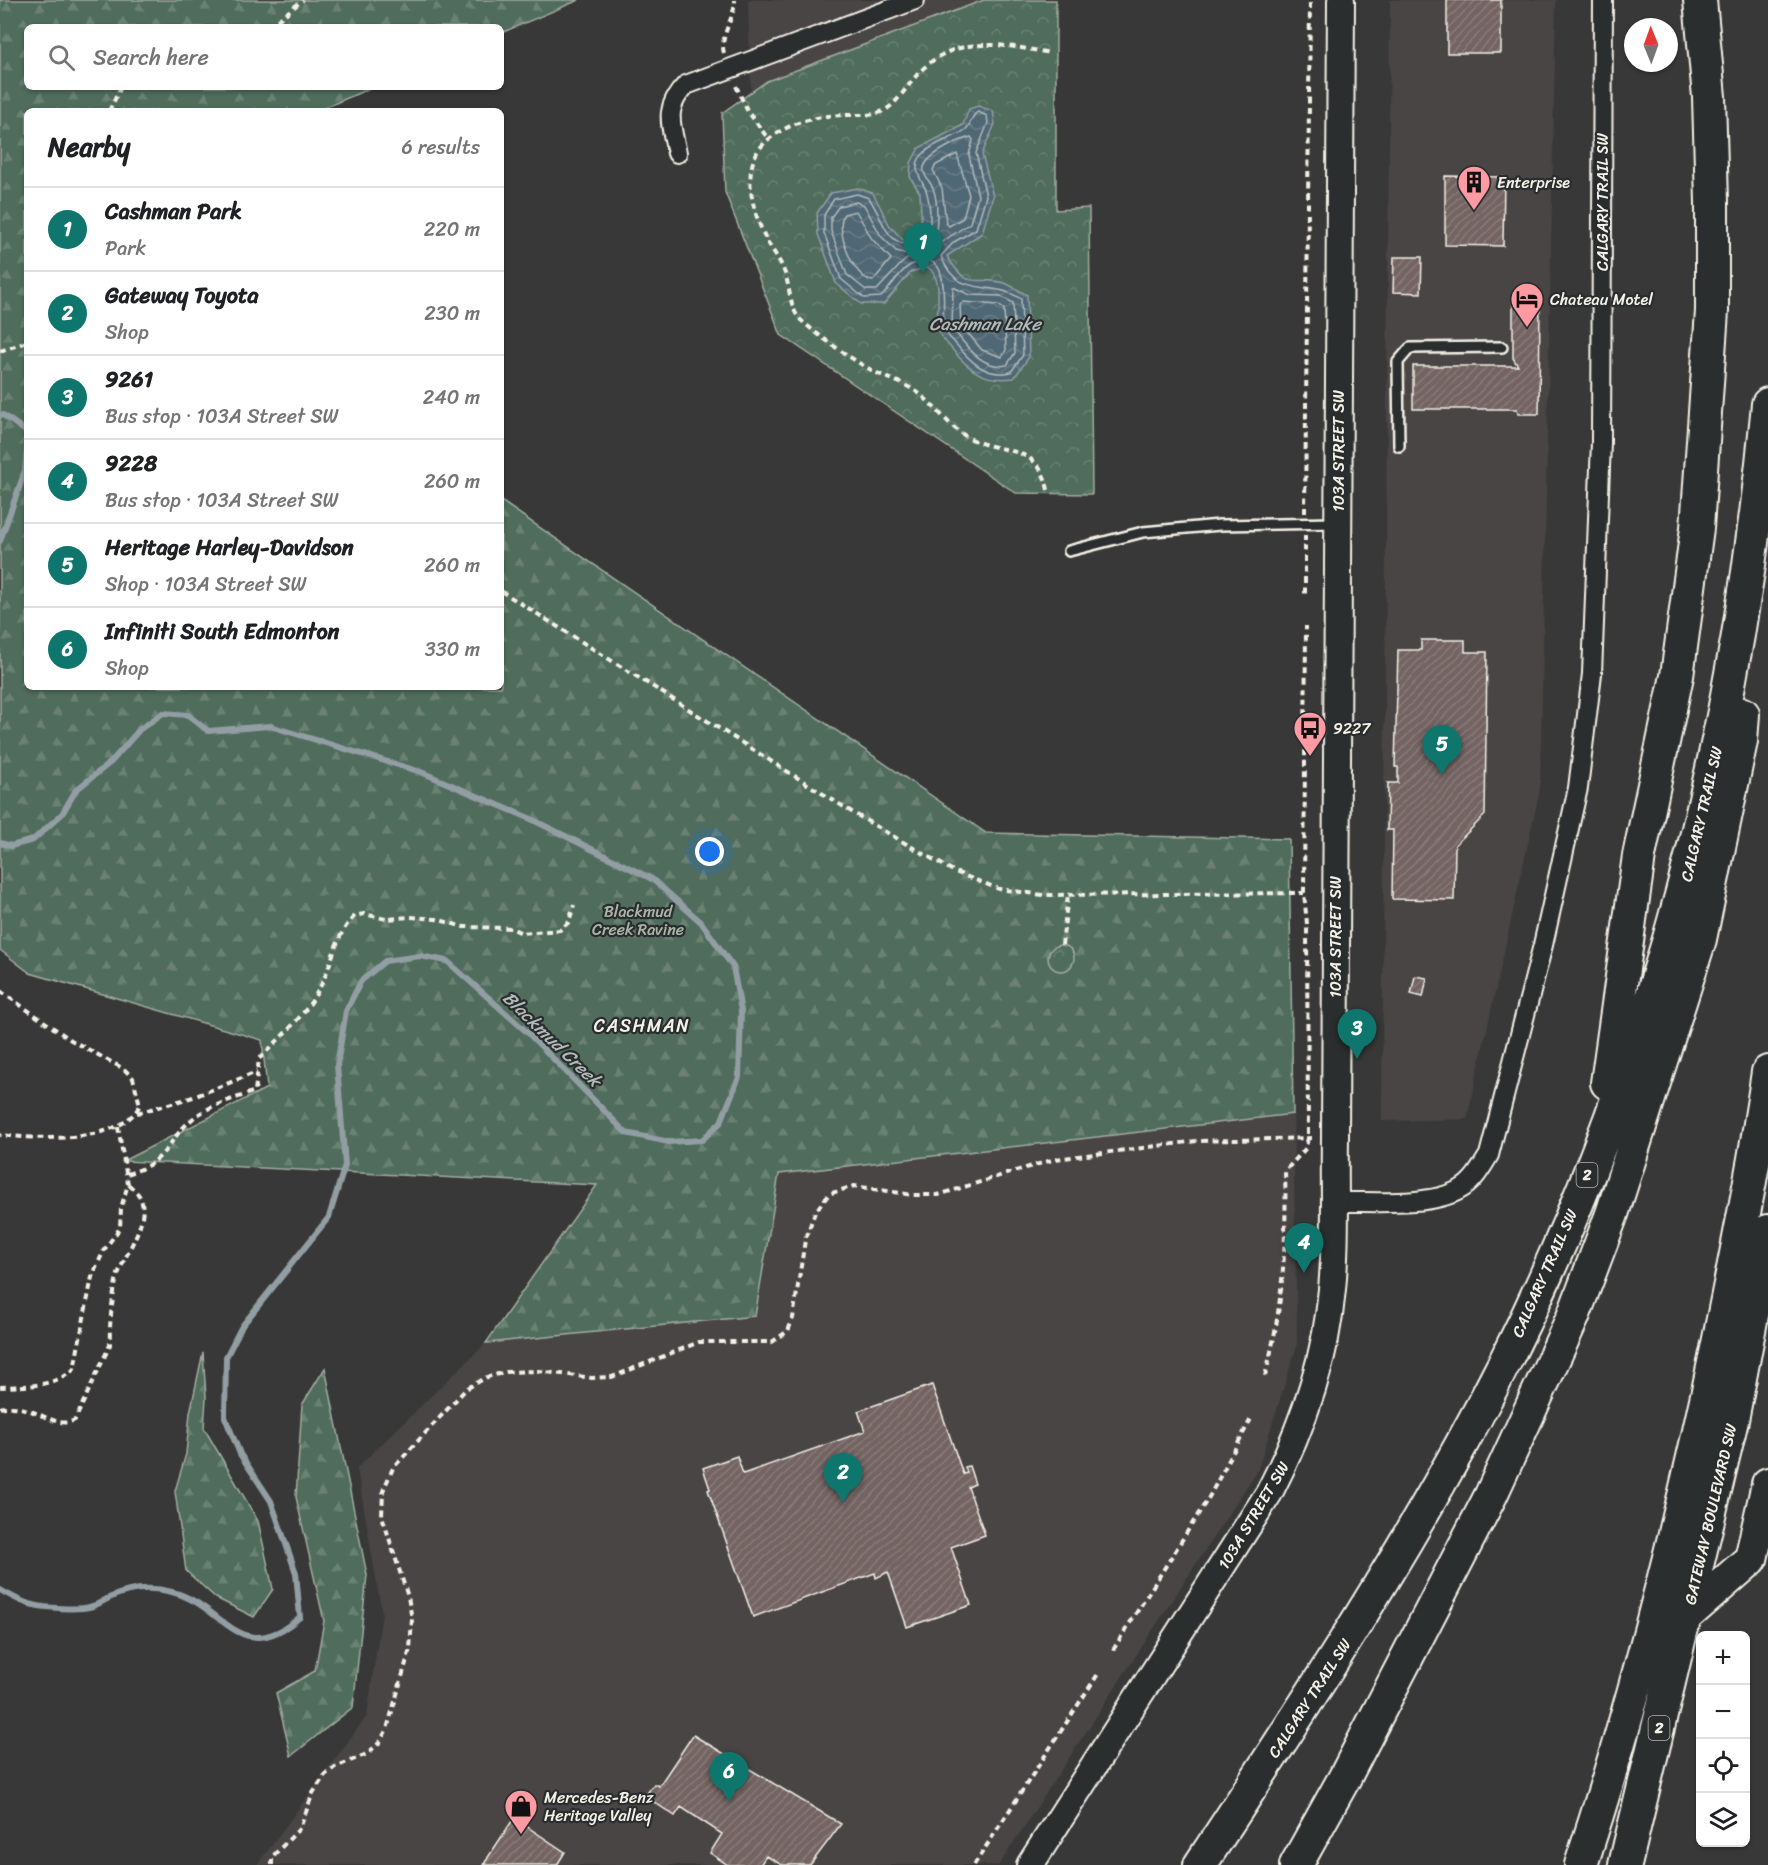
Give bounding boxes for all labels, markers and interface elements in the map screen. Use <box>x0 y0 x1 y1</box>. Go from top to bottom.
north arrow <box>1624 18 1678 72</box>
search box <box>24 24 504 90</box>
text: Search here <box>93 38 209 77</box>
icon: search <box>45 41 78 74</box>
text: Nearby <box>48 124 130 170</box>
text: 6 results <box>401 130 480 165</box>
street label: CALGARY TRAIL SW <box>1588 132 1617 271</box>
building icon: Enterprise <box>1456 164 1492 211</box>
place label: Enterprise <box>1497 168 1570 197</box>
text: Cashman Park <box>105 192 242 231</box>
text: 1 <box>63 212 72 247</box>
text: 220 m <box>424 212 480 247</box>
pin: 1 <box>904 224 942 273</box>
text: Park <box>105 231 146 266</box>
text: Gateway Toyota <box>105 276 259 315</box>
hotel icon: Chateau Motel <box>1509 281 1545 328</box>
place label: Chateau Motel <box>1550 285 1653 314</box>
text: 2 <box>62 296 73 331</box>
text: 230 m <box>424 296 480 331</box>
water label: Cashman Lake <box>929 308 1042 340</box>
text: Shop <box>105 315 149 350</box>
text: 9261 <box>105 360 153 399</box>
text: 3 <box>62 380 73 415</box>
text: 240 m <box>423 380 480 415</box>
street label: 103A STREET SW <box>1324 390 1353 512</box>
text: Bus stop · 103A Street SW <box>105 399 339 434</box>
text: 9228 <box>105 444 157 483</box>
text: 4 <box>61 464 74 499</box>
text: 260 m <box>424 464 480 499</box>
text: Bus stop · 103A Street SW <box>105 483 339 518</box>
text: Heritage Harley-Davidson <box>105 528 354 567</box>
text: 5 <box>61 548 74 583</box>
text: 260 m <box>424 548 480 583</box>
text: Shop · 103A Street SW <box>105 567 307 602</box>
text: Infiniti South Edmonton <box>105 612 339 651</box>
text: 6 <box>62 632 73 667</box>
text: 330 m <box>425 632 480 667</box>
text: Shop <box>105 651 149 686</box>
bus stop icon: 9227 <box>1292 710 1328 757</box>
place label: 9227 <box>1333 714 1371 743</box>
pin: 5 <box>1422 726 1462 775</box>
street label: CALGARY TRAIL SW <box>1672 743 1731 885</box>
your location <box>695 837 724 866</box>
street label: 103A STREET SW <box>1321 876 1350 998</box>
park label: Blackmud Creek Ravine <box>592 897 684 944</box>
water label: Blackmud Creek <box>495 983 611 1097</box>
district label: CASHMAN <box>594 1010 690 1042</box>
pin: 3 <box>1338 1010 1376 1059</box>
road number: 2 <box>1576 1163 1598 1187</box>
street label: CALGARY TRAIL SW <box>1503 1204 1586 1342</box>
pin: 4 <box>1284 1224 1324 1273</box>
street label: GATEWAY BOULEVARD SW <box>1676 1420 1746 1608</box>
pin: 2 <box>824 1454 862 1503</box>
street label: 103A STREET SW <box>1210 1455 1297 1575</box>
map controls <box>1696 1631 1750 1847</box>
button: + <box>1696 1631 1750 1685</box>
street label: CALGARY TRAIL SW <box>1260 1632 1359 1764</box>
button: − <box>1696 1685 1750 1739</box>
road number: 2 <box>1648 1716 1670 1740</box>
button: locate <box>1696 1739 1750 1793</box>
pin: 6 <box>710 1752 748 1802</box>
place label: Mercedes-Benz Heritage Valley <box>544 1783 654 1830</box>
shop icon: Mercedes-Benz Heritage Valley <box>503 1788 539 1835</box>
button: layers <box>1696 1793 1750 1847</box>

